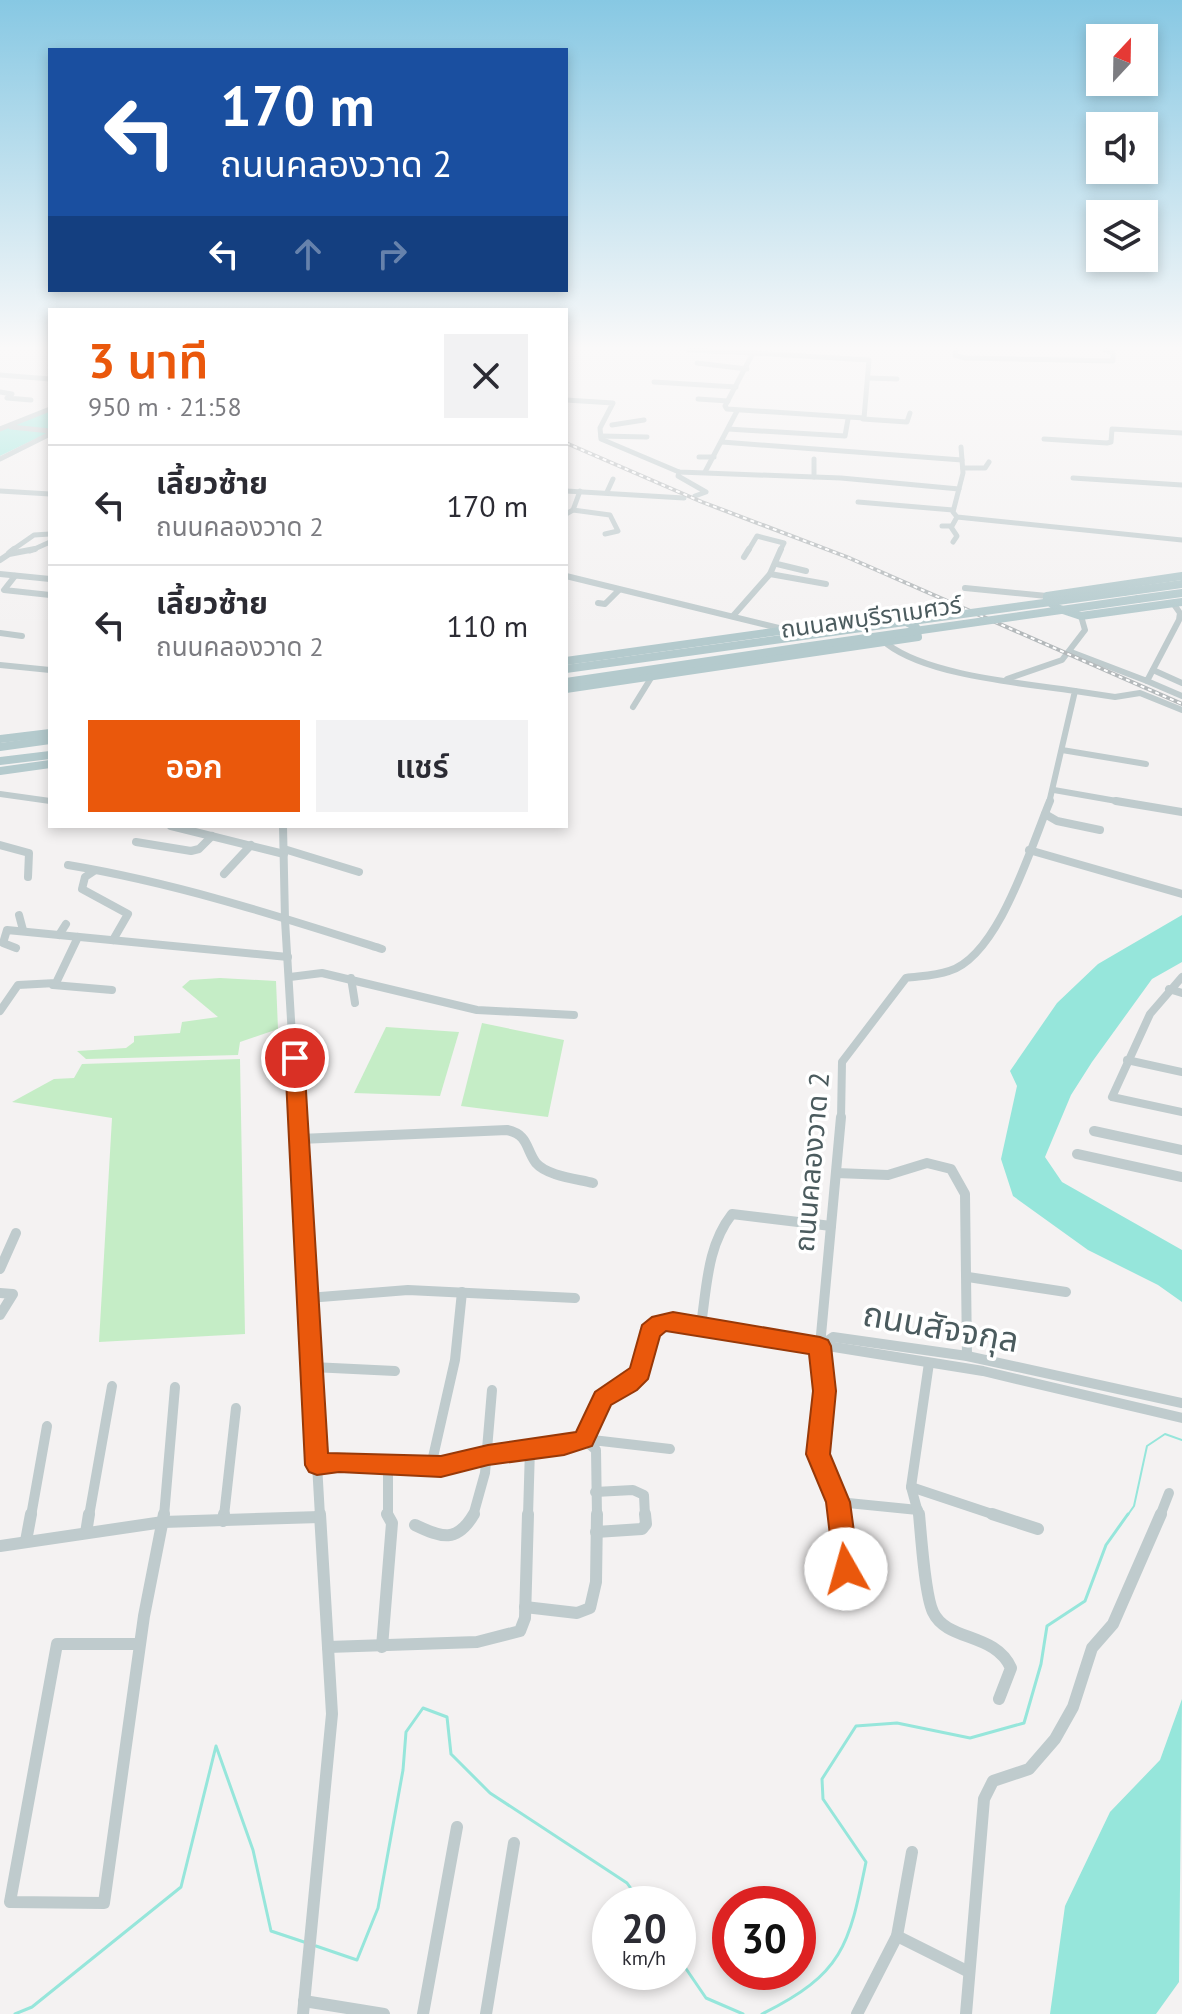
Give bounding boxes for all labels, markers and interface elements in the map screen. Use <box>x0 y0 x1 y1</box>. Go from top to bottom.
north arrow <box>1086 24 1158 96</box>
map controls <box>1086 24 1158 272</box>
text: 170 m <box>220 69 375 141</box>
icon: left <box>88 80 192 184</box>
button: sound <box>1086 112 1158 184</box>
text: ถนนคลองวาด 2 <box>220 140 452 187</box>
button: layers <box>1086 200 1158 272</box>
icon: left <box>202 232 246 276</box>
icon: ahead <box>286 232 330 276</box>
icon: right <box>370 232 414 276</box>
text: 3 นาที <box>88 329 208 391</box>
button: close <box>444 334 528 418</box>
text: 950 m · 21:58 <box>88 390 242 423</box>
text: เลี้ยวซ้าย <box>156 463 268 502</box>
icon: left <box>88 483 132 527</box>
text: 170 m <box>447 486 528 525</box>
text: ถนนคลองวาด 2 <box>156 510 324 543</box>
text: เลี้ยวซ้าย <box>156 583 268 622</box>
street label: ถนนลพบุรีราเมศวร์ <box>779 589 965 645</box>
icon: left <box>88 603 132 647</box>
text: 110 m <box>447 606 528 645</box>
text: ถนนคลองวาด 2 <box>156 630 324 663</box>
button: ออก <box>88 720 300 812</box>
button: แชร์ <box>316 720 528 812</box>
pin <box>261 1024 329 1092</box>
icon: arrive <box>273 1036 317 1080</box>
street label: ถนนคลองวาด 2 <box>785 1070 837 1254</box>
street label: ถนนสัจจกุล <box>860 1291 1022 1361</box>
position arrow <box>804 1527 888 1611</box>
speed limit sign: 30 <box>712 1886 816 1990</box>
text: 20 <box>621 1902 667 1954</box>
text: km/h <box>622 1945 666 1971</box>

